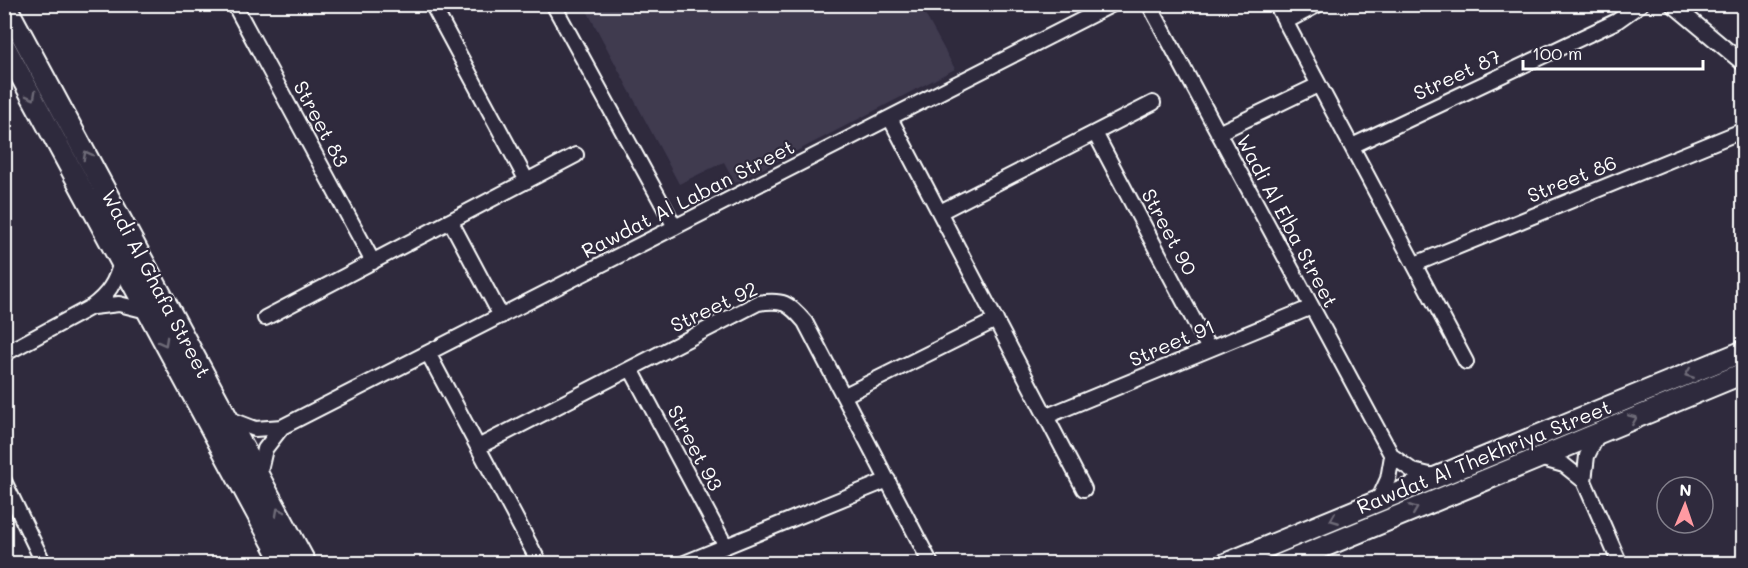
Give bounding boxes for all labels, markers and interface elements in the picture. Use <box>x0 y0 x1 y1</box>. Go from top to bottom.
scale bar <box>1523 33 1703 71</box>
text: 100 m <box>1532 41 1582 65</box>
street label: Street 87 <box>1409 43 1504 106</box>
street label: Street 83 <box>288 76 355 171</box>
one-way arrow <box>25 90 36 100</box>
street label: Wadi Al Elba Street <box>1231 130 1344 312</box>
street label: Rawdat Al Laban Street <box>577 133 798 263</box>
street label: Street 86 <box>1523 148 1620 208</box>
one-way arrow <box>82 151 94 162</box>
street label: Street 90 <box>1136 184 1203 279</box>
street label: Wadi Al Ghafa Street <box>96 185 218 382</box>
street label: Street 92 <box>666 275 761 338</box>
street label: Street 91 <box>1125 312 1218 372</box>
one-way arrow <box>157 336 168 346</box>
one-way arrow <box>1685 367 1696 379</box>
street label: Rawdat Al Thekhriya Street <box>1353 393 1615 519</box>
street label: Street 93 <box>662 400 729 495</box>
one-way arrow <box>1627 414 1638 426</box>
north arrow <box>1655 475 1715 535</box>
text: N <box>1679 479 1692 500</box>
one-way arrow <box>1408 504 1419 516</box>
one-way arrow <box>275 508 286 518</box>
one-way arrow <box>1329 512 1340 524</box>

